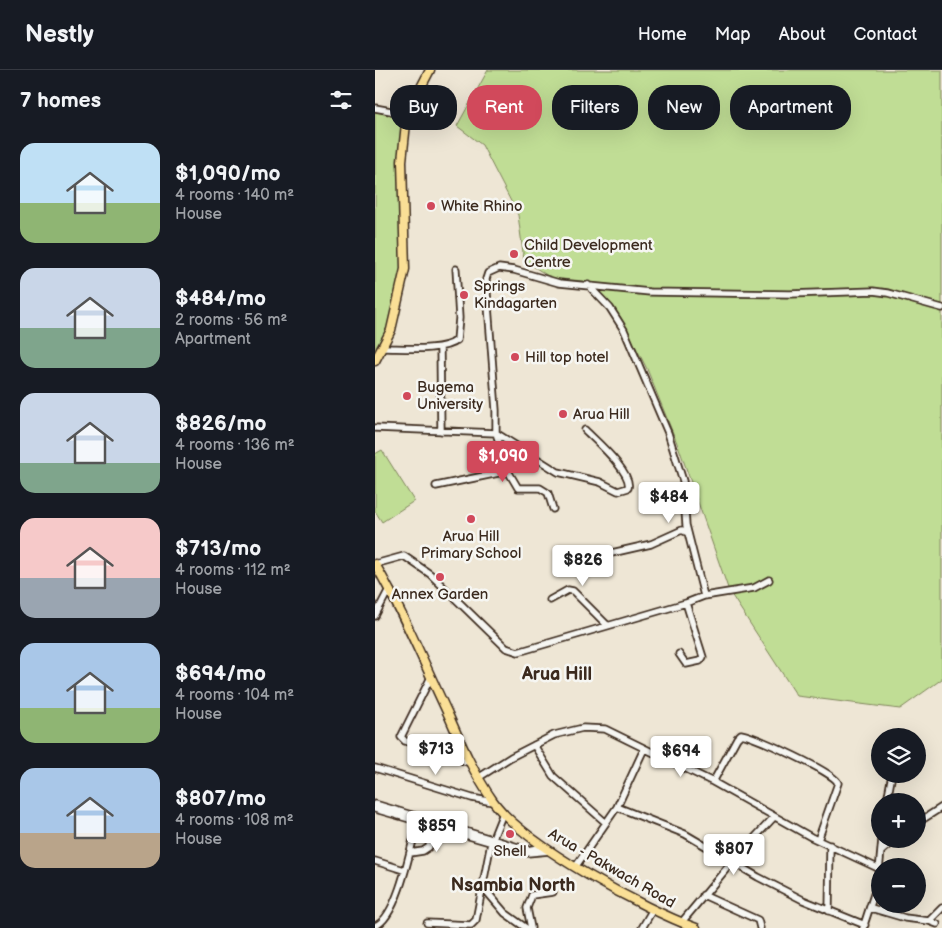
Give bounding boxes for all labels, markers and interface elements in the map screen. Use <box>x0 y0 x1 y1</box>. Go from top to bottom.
text: Nestly <box>25 20 94 49</box>
text: Home <box>638 24 687 45</box>
text: Map <box>715 24 751 45</box>
text: About <box>779 24 826 45</box>
text: Contact <box>854 24 917 45</box>
chip: Buy <box>390 85 457 130</box>
chip: Rent <box>467 85 542 130</box>
chip: Filters <box>552 85 638 130</box>
chip: New <box>648 85 720 130</box>
chip: Apartment <box>730 85 851 130</box>
icon: filters <box>327 86 355 114</box>
text: 7 homes <box>20 88 101 113</box>
text: $1,090/mo <box>175 161 281 186</box>
icon: home <box>60 163 120 223</box>
text: 4 rooms · 140 m² <box>175 186 294 205</box>
place label: White Rhino <box>441 197 522 216</box>
marker: White Rhino <box>425 200 437 212</box>
text: House <box>175 205 222 224</box>
place label: Child Development Centre <box>524 236 653 272</box>
marker: Child Development Centre <box>508 248 520 260</box>
place label: Springs Kindagarten <box>474 277 557 313</box>
text: $484/mo <box>175 286 266 311</box>
icon: home <box>60 288 120 348</box>
marker: Springs Kindagarten <box>458 289 470 301</box>
text: 2 rooms · 56 m² <box>175 311 287 330</box>
text: Apartment <box>175 330 251 349</box>
place label: Hill top hotel <box>525 348 609 367</box>
marker: Hill top hotel <box>509 351 521 363</box>
place label: Bugema University <box>417 378 483 414</box>
marker: Bugema University <box>401 390 413 402</box>
place label: Arua Hill <box>573 405 630 424</box>
marker: Arua Hill <box>557 408 569 420</box>
text: $826/mo <box>175 411 266 436</box>
icon: home <box>60 413 120 473</box>
text: 4 rooms · 136 m² <box>175 436 295 455</box>
pin: $1,090 <box>462 440 544 483</box>
text: $1,090 <box>478 447 528 466</box>
text: House <box>175 455 222 474</box>
pin: $484 <box>639 482 699 524</box>
text: $484 <box>649 488 689 507</box>
marker: Arua Hill Primary School <box>465 513 477 525</box>
place label: Arua Hill Primary School <box>421 527 521 563</box>
text: $713/mo <box>175 536 261 561</box>
icon: home <box>60 538 120 598</box>
pin: $826 <box>553 544 613 587</box>
text: $826 <box>563 551 603 570</box>
text: 4 rooms · 112 m² <box>175 561 291 580</box>
marker: Annex Garden <box>434 571 446 583</box>
text: House <box>175 580 222 599</box>
place label: Annex Garden <box>392 585 488 604</box>
text: $694/mo <box>175 661 266 686</box>
icon: home <box>60 663 120 723</box>
district label: Arua Hill <box>521 664 592 685</box>
text: 4 rooms · 104 m² <box>175 686 294 705</box>
text: House <box>175 705 222 724</box>
map controls <box>871 728 926 913</box>
button: layers <box>871 728 926 783</box>
pin: $713 <box>406 734 466 776</box>
pin: $694 <box>651 736 711 778</box>
text: $713 <box>418 740 454 759</box>
text: $694 <box>661 742 701 761</box>
text: $807/mo <box>175 786 266 811</box>
icon: home <box>60 788 120 848</box>
button: + <box>871 793 926 848</box>
pin: $859 <box>407 810 467 853</box>
text: 4 rooms · 108 m² <box>175 811 294 830</box>
text: $859 <box>418 817 456 836</box>
street label: Arua - Pakwach Road <box>545 824 679 913</box>
marker: Shell <box>504 828 516 840</box>
text: House <box>175 830 222 849</box>
pin: $807 <box>704 834 764 876</box>
text: $807 <box>715 840 753 859</box>
place label: Shell <box>494 842 526 861</box>
button: − <box>871 858 926 913</box>
district label: Nsambia North <box>451 875 575 896</box>

